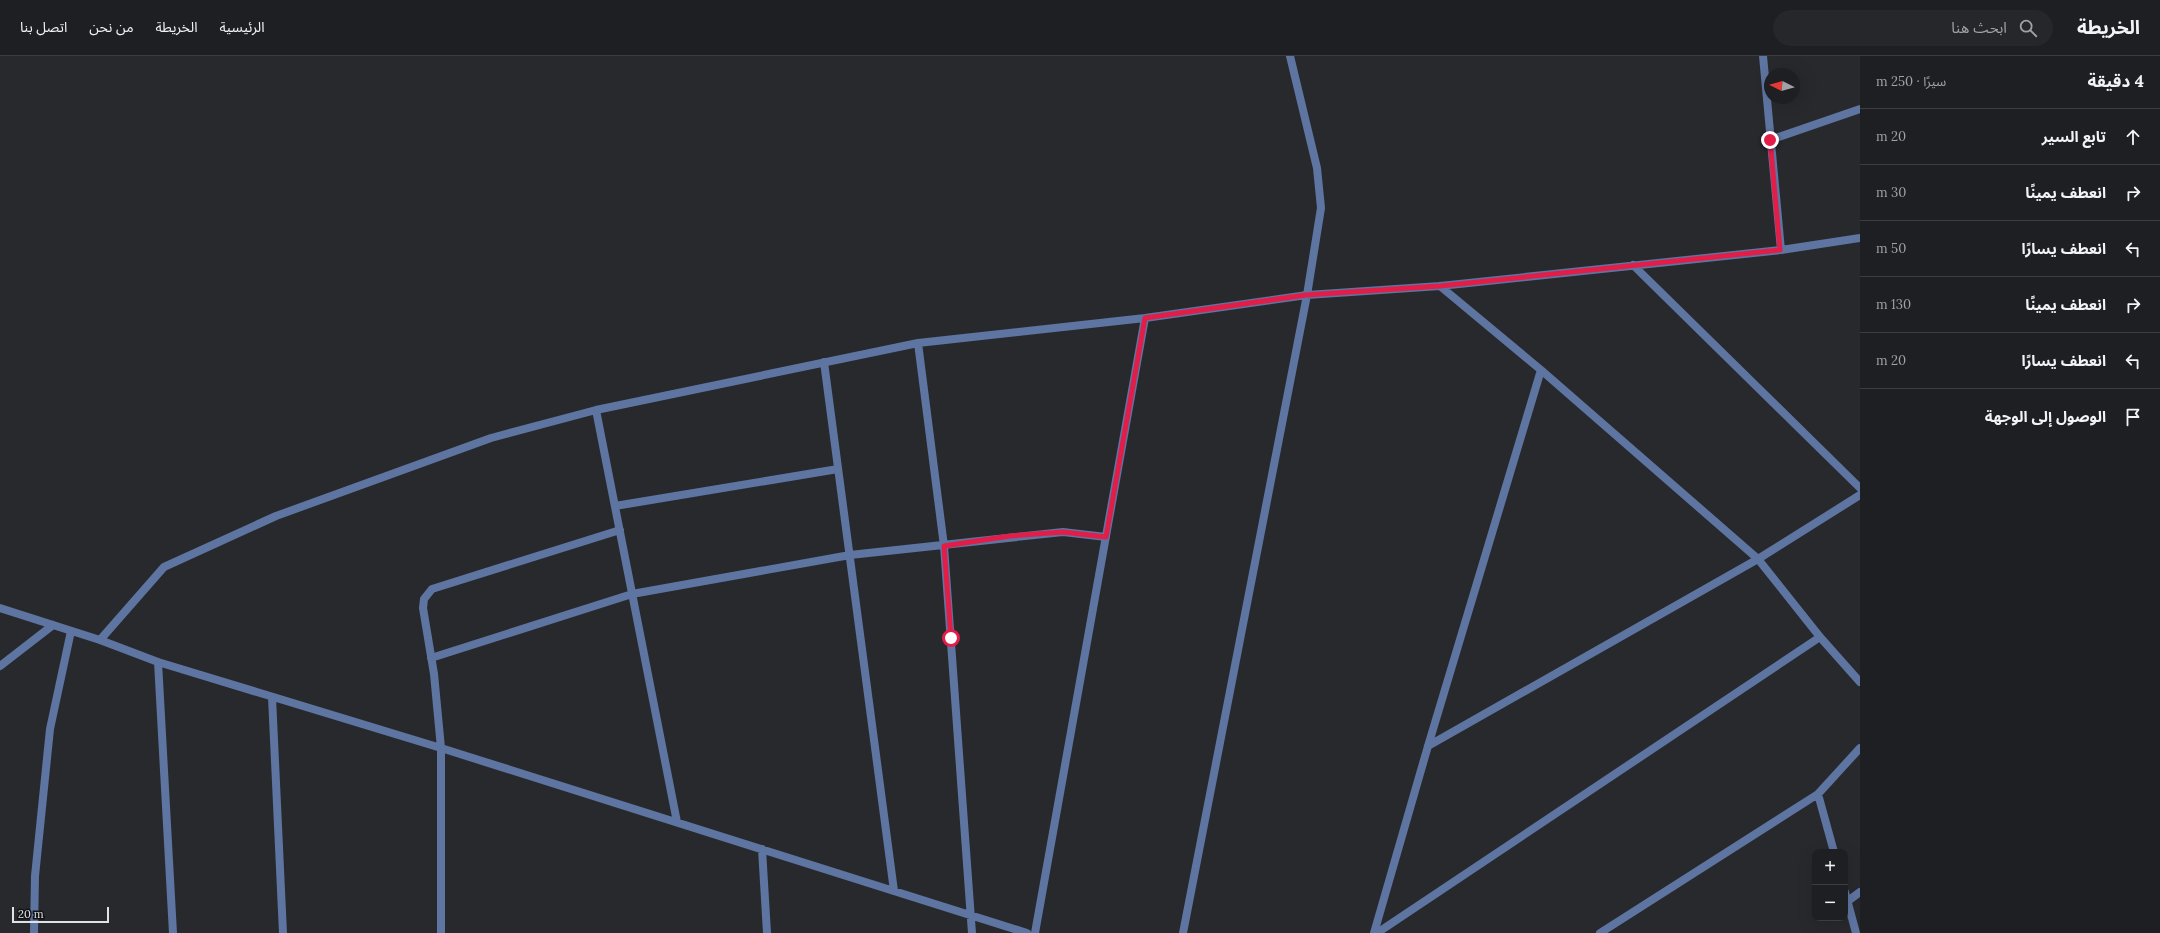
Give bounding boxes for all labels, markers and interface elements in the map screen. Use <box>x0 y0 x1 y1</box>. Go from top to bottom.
search box <box>1773 10 2053 46</box>
text: الخريطة <box>2077 15 2140 39</box>
icon: search <box>2017 17 2039 39</box>
text: اتصل بنا <box>20 18 67 36</box>
text: من نحن <box>89 18 134 36</box>
text: الخريطة <box>156 18 197 36</box>
text: الرئيسية <box>219 18 264 36</box>
text: ابحث هنا <box>1951 18 2007 37</box>
north arrow <box>1764 68 1800 104</box>
text: 4 دقيقة <box>2087 70 2144 92</box>
text: سيرًا · 250 m <box>1876 73 1946 90</box>
icon: ahead <box>2122 126 2144 148</box>
text: تابع السير <box>2042 127 2106 146</box>
text: 20 m <box>1876 128 1906 145</box>
route end <box>1761 131 1779 149</box>
icon: right <box>2122 182 2144 204</box>
text: انعطف يمينًا <box>2025 183 2106 202</box>
text: 30 m <box>1876 184 1906 201</box>
icon: left <box>2122 238 2144 260</box>
text: انعطف يسارًا <box>2021 239 2106 258</box>
text: 50 m <box>1876 240 1906 257</box>
icon: right <box>2122 294 2144 316</box>
text: انعطف يمينًا <box>2025 295 2106 314</box>
text: 130 m <box>1876 296 1911 313</box>
icon: left <box>2122 350 2144 372</box>
text: انعطف يسارًا <box>2021 351 2106 370</box>
text: 20 m <box>1876 352 1906 369</box>
icon: arrive <box>2122 406 2144 428</box>
text: الوصول إلى الوجهة <box>1985 407 2106 426</box>
route start <box>942 629 960 647</box>
map controls <box>1812 849 1848 921</box>
button: + <box>1812 849 1848 885</box>
button: − <box>1812 885 1848 921</box>
scale bar <box>12 905 109 924</box>
text: 20 m <box>18 907 43 921</box>

